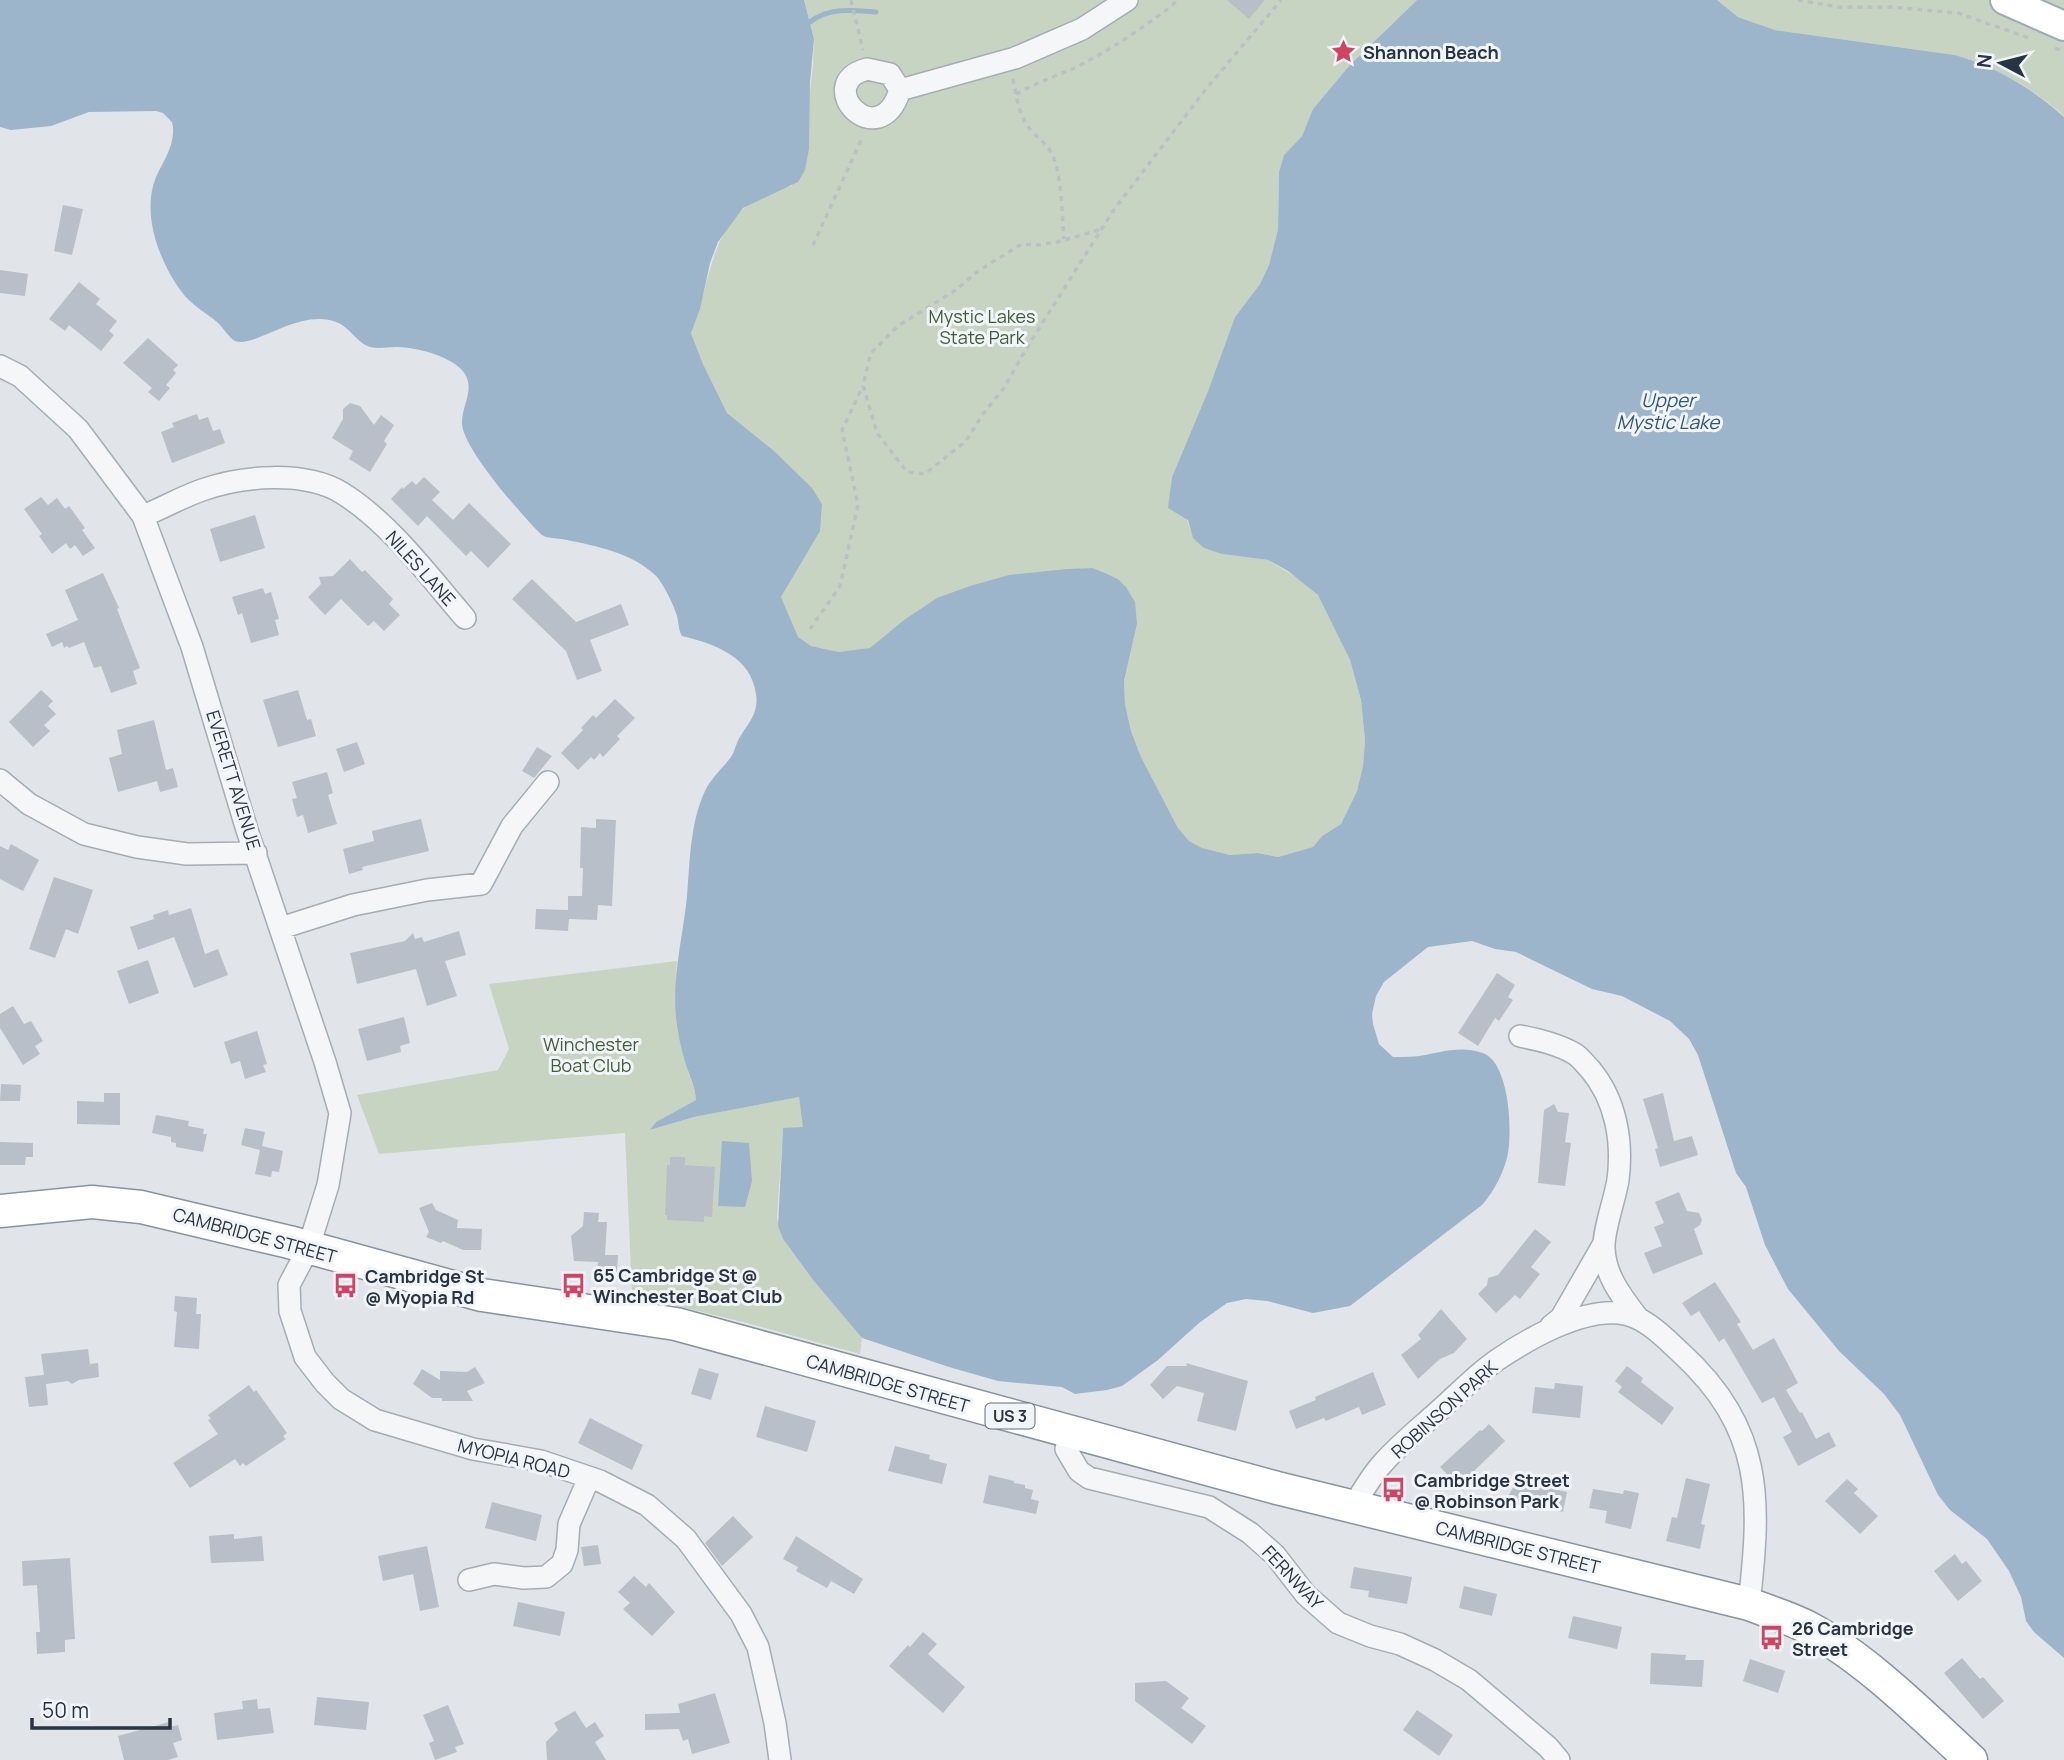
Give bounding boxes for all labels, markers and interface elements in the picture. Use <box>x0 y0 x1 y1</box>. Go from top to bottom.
north arrow <box>1966 28 2036 98</box>
place icon: Shannon Beach <box>1329 38 1357 66</box>
place label: Shannon Beach <box>1363 40 1499 64</box>
text: N <box>1970 53 1998 69</box>
park label: Mystic Lakes State Park <box>929 304 1035 349</box>
water label: Upper Mystic Lake <box>1617 387 1721 435</box>
street label: NILES LANE <box>381 525 461 611</box>
street label: EVERETT AVENUE <box>201 707 267 853</box>
park label: Winchester Boat Club <box>543 1032 639 1077</box>
street label: CAMBRIDGE STREET <box>170 1202 340 1268</box>
place label: 65 Cambridge St @ Winchester Boat Club <box>593 1263 782 1308</box>
place label: Cambridge St @ Myopia Rd <box>365 1264 484 1309</box>
bus stop icon: 65 Cambridge St @ Winchester Boat Club <box>559 1271 587 1299</box>
bus stop icon: Cambridge St @ Myopia Rd <box>331 1272 359 1300</box>
street label: CAMBRIDGE STREET <box>804 1348 973 1418</box>
street label: ROBINSON PARK <box>1386 1355 1503 1463</box>
road number: US 3 <box>986 1404 1034 1428</box>
street label: MYOPIA ROAD <box>455 1432 573 1484</box>
place label: Cambridge Street @ Robinson Park <box>1414 1468 1570 1513</box>
bus stop icon: Cambridge Street @ Robinson Park <box>1380 1476 1408 1504</box>
street label: CAMBRIDGE STREET <box>1433 1515 1603 1579</box>
street label: FERNWAY <box>1257 1540 1329 1615</box>
place label: 26 Cambridge Street <box>1792 1616 1914 1661</box>
bus stop icon: 26 Cambridge Street <box>1758 1624 1786 1652</box>
scale bar <box>32 1686 170 1730</box>
text: 50 m <box>42 1696 89 1724</box>

